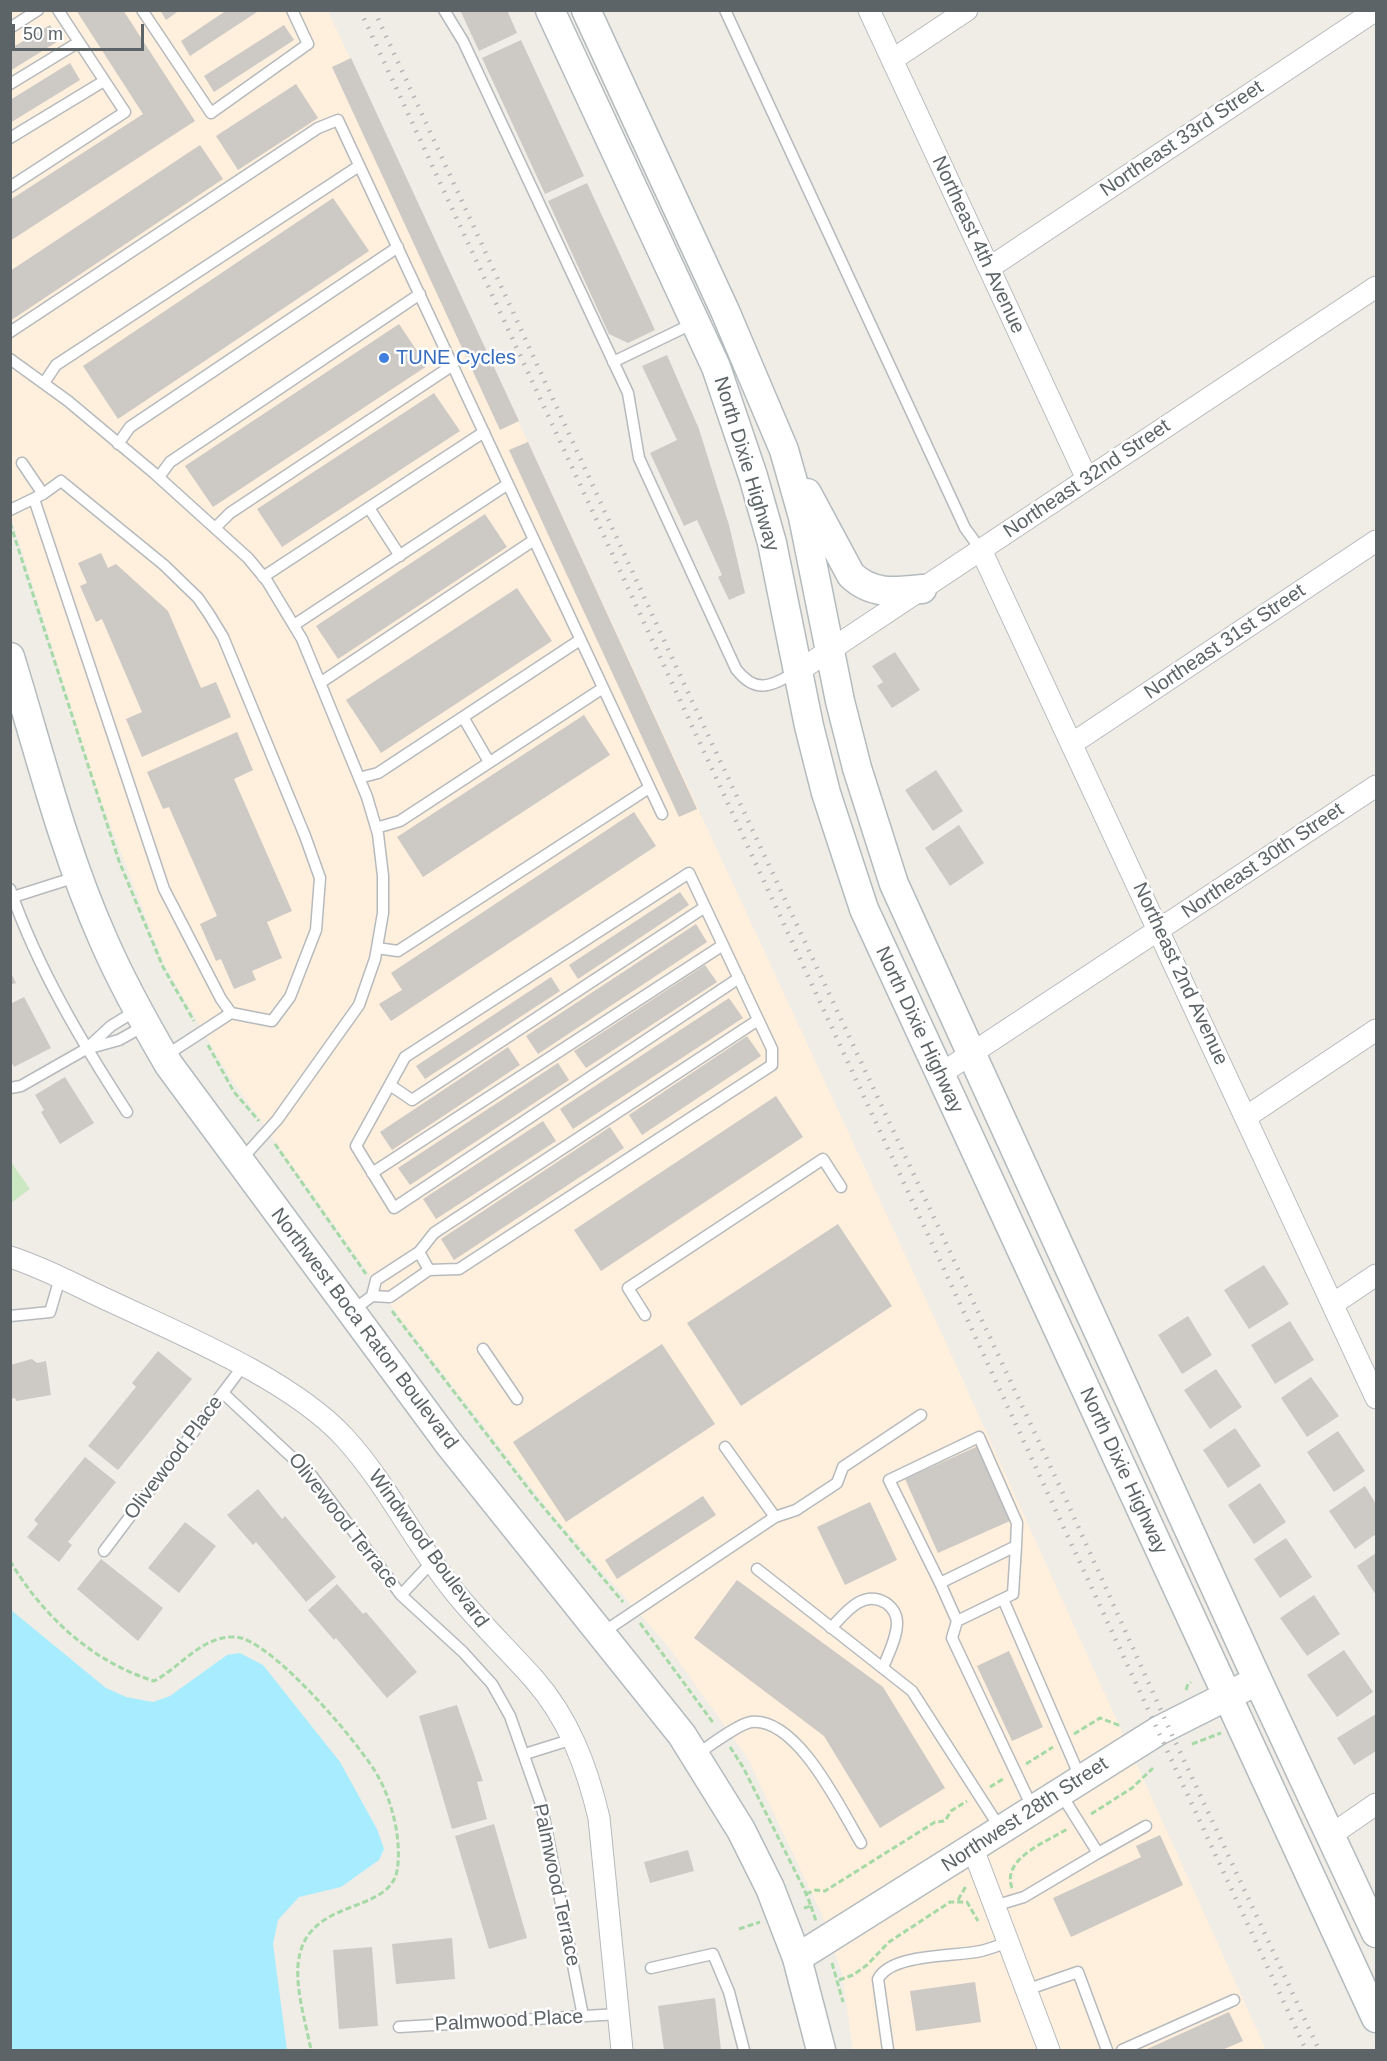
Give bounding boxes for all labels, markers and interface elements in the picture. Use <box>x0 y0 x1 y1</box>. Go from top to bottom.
scale bar <box>15 12 147 50</box>
text: 50 m <box>23 24 63 44</box>
street label: Northeast 33rd Street <box>1096 76 1268 202</box>
street label: Northeast 4th Avenue <box>926 152 1030 338</box>
place label: TUNE Cycles <box>396 346 516 370</box>
marker: TUNE Cycles <box>377 351 391 365</box>
street label: North Dixie Highway <box>708 374 784 554</box>
street label: Northeast 32nd Street <box>999 414 1175 544</box>
street label: Northeast 31st Street <box>1140 579 1310 705</box>
street label: Northeast 30th Street <box>1177 798 1349 924</box>
street label: Northeast 2nd Avenue <box>1127 879 1233 1069</box>
street label: North Dixie Highway <box>870 943 968 1117</box>
street label: Northwest Boca Raton Boulevard <box>265 1204 463 1454</box>
street label: North Dixie Highway <box>1074 1384 1172 1558</box>
street label: Olivewood Place <box>120 1391 228 1525</box>
street label: Olivewood Terrace <box>283 1448 403 1594</box>
street label: Windwood Boulevard <box>363 1465 493 1633</box>
street label: Northwest 28th Street <box>937 1752 1113 1878</box>
street label: Palmwood Terrace <box>527 1802 585 1968</box>
street label: Palmwood Place <box>434 2005 584 2037</box>

